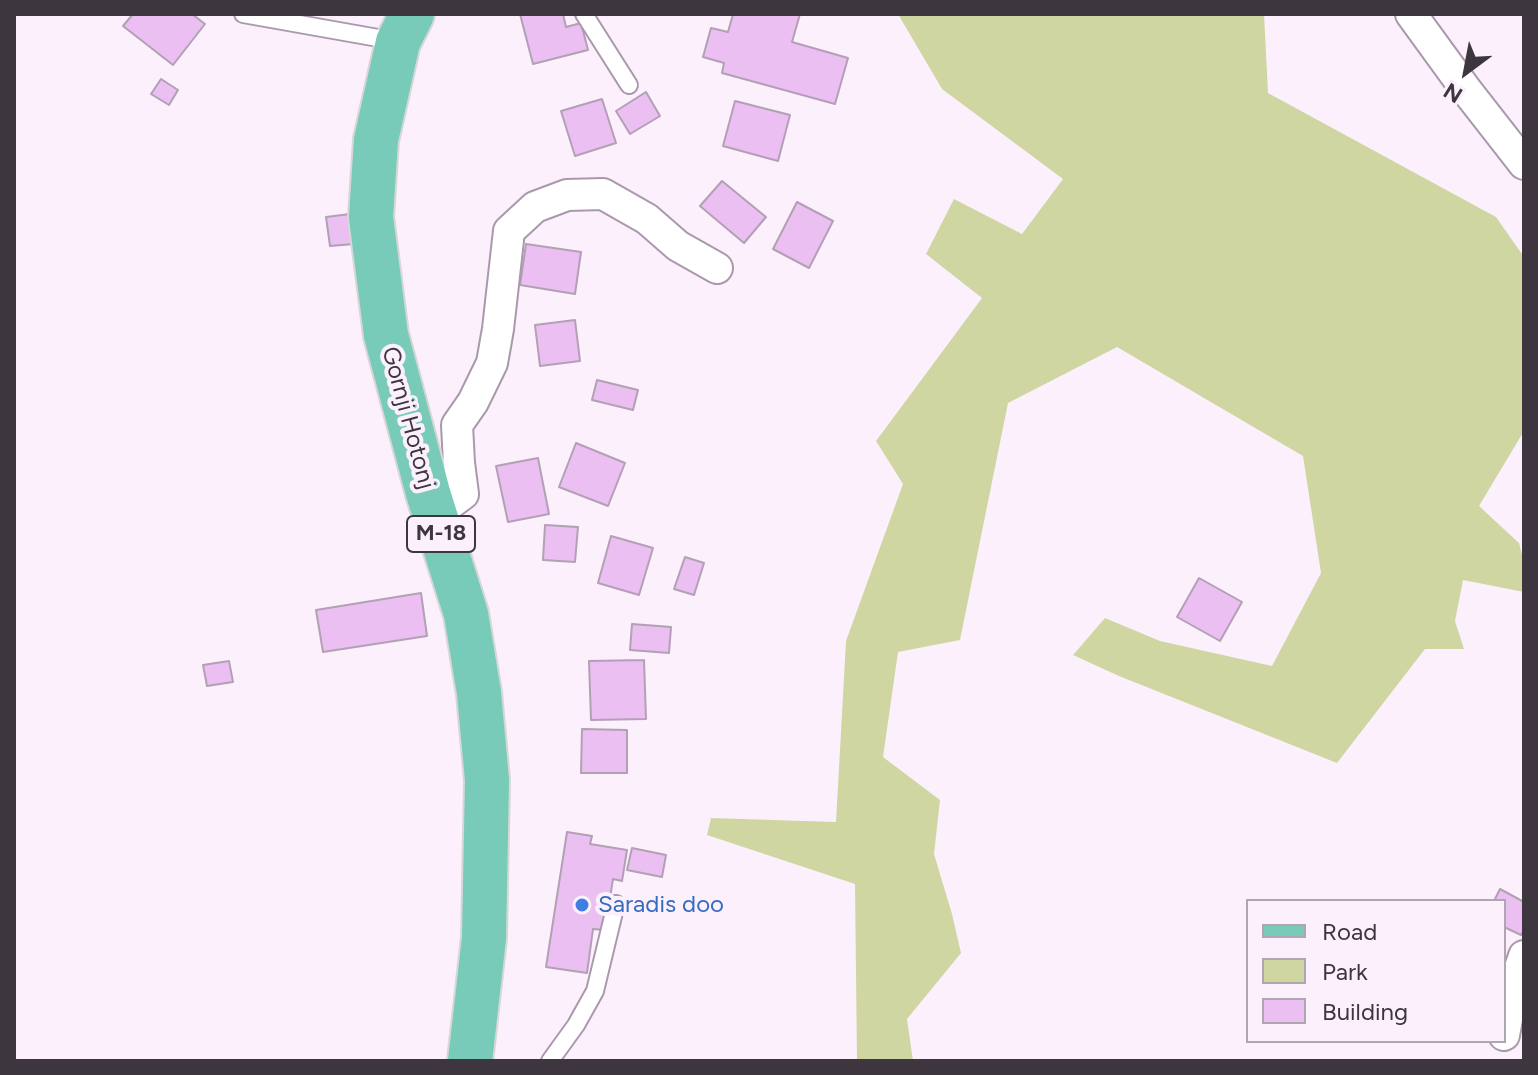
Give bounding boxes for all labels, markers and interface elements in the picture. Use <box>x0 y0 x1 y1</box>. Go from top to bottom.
north arrow <box>1426 32 1506 112</box>
text: N <box>1439 77 1467 109</box>
street label: Gornji Hotonj <box>375 344 441 492</box>
road number: M-18 <box>407 516 475 552</box>
place label: Saradis doo <box>598 891 724 919</box>
marker: Saradis doo <box>573 896 591 914</box>
legend <box>1246 899 1506 1043</box>
text: Road <box>1322 917 1377 946</box>
text: Park <box>1322 957 1368 986</box>
text: Building <box>1322 997 1408 1026</box>

